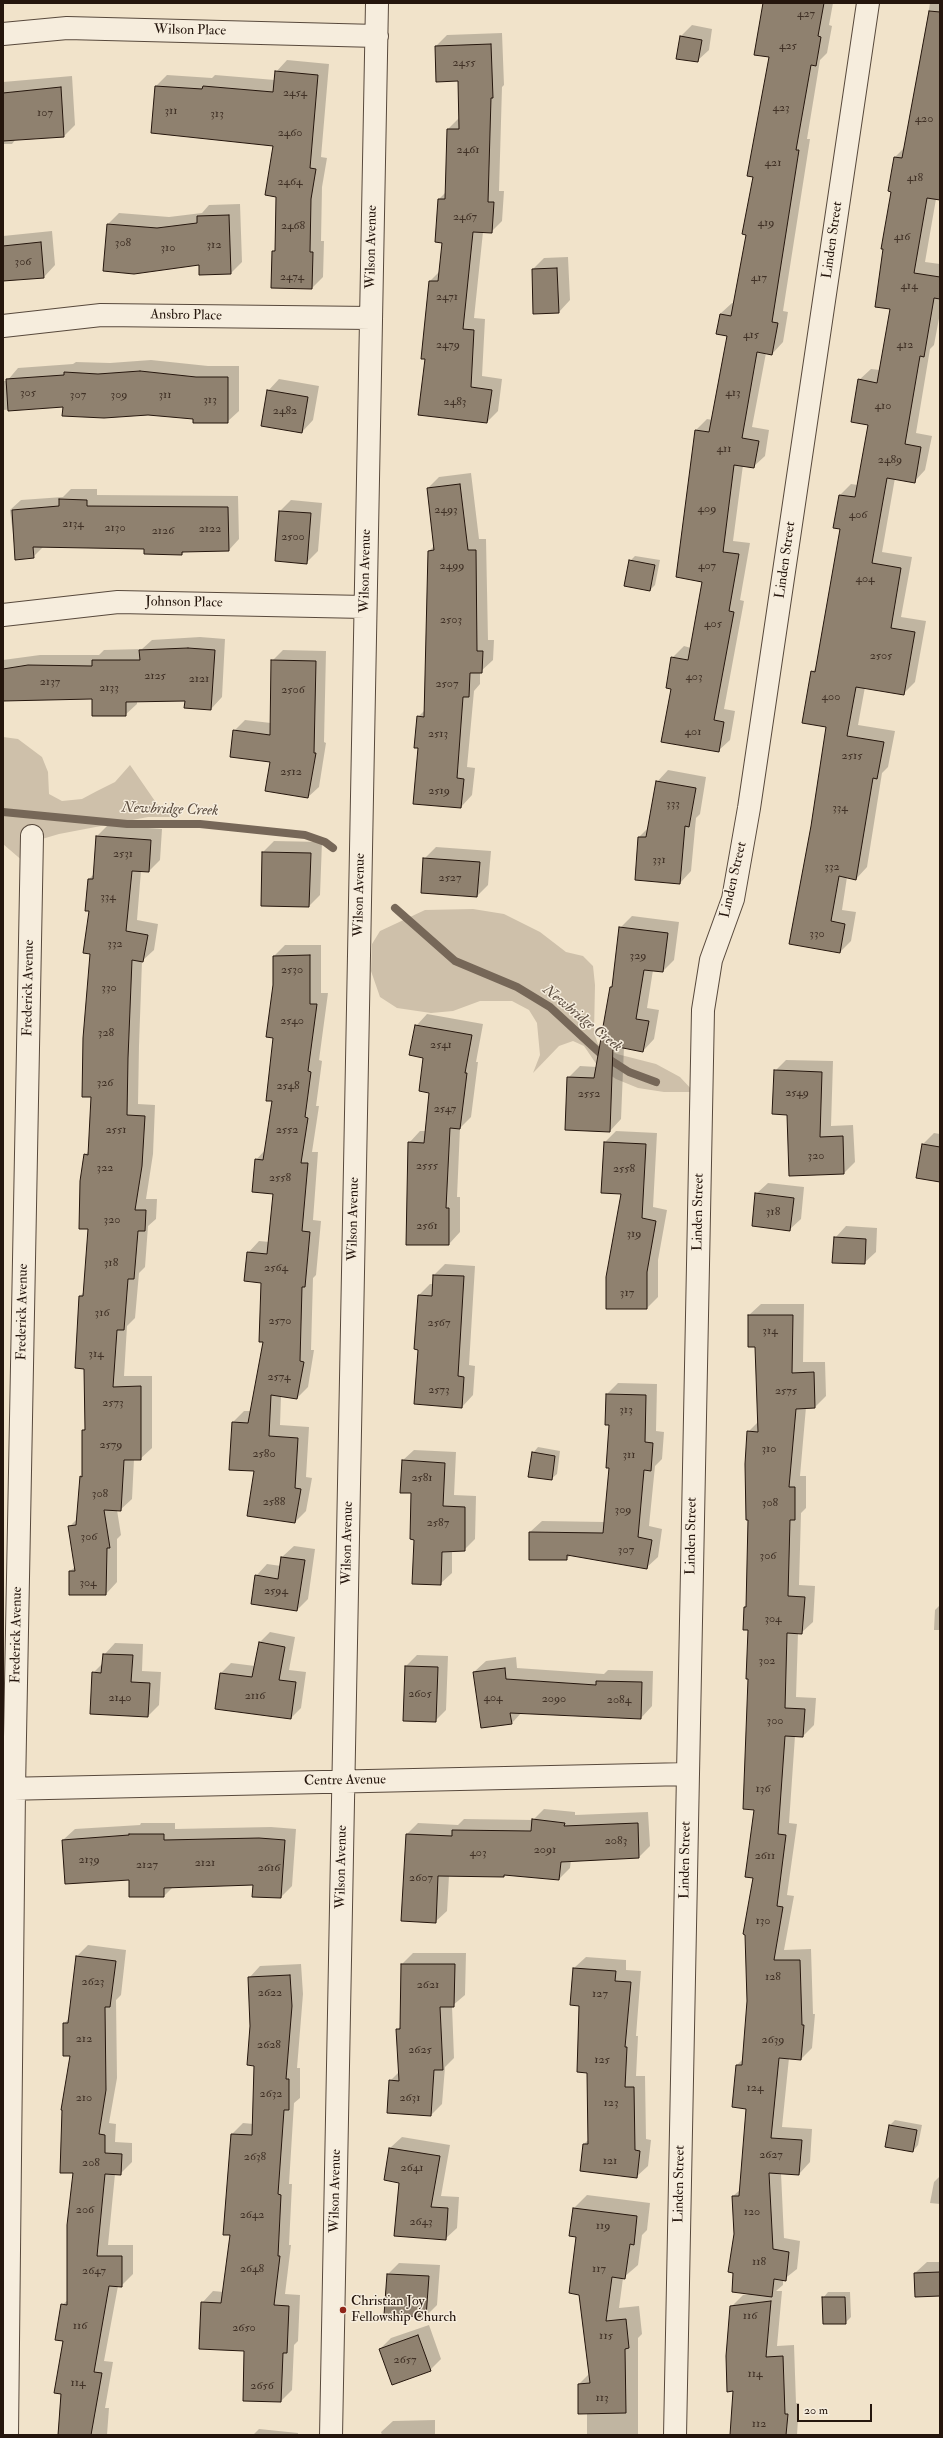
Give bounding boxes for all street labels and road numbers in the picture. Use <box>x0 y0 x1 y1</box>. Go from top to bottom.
street label: Wilson Place <box>154 22 226 40</box>
street label: Linden Street <box>819 200 847 280</box>
street label: Wilson Avenue <box>363 205 381 289</box>
street label: Ansbro Place <box>150 307 222 325</box>
street label: Linden Street <box>772 520 800 600</box>
street label: Wilson Avenue <box>357 529 375 613</box>
street label: Johnson Place <box>145 594 223 612</box>
street label: Linden Street <box>717 840 751 920</box>
street label: Wilson Avenue <box>351 853 369 937</box>
street label: Frederick Avenue <box>20 939 38 1037</box>
street label: Linden Street <box>690 1173 708 1251</box>
street label: Wilson Avenue <box>345 1177 363 1261</box>
street label: Frederick Avenue <box>14 1263 32 1361</box>
street label: Linden Street <box>683 1497 701 1575</box>
street label: Wilson Avenue <box>339 1501 357 1585</box>
street label: Frederick Avenue <box>8 1586 26 1684</box>
street label: Centre Avenue <box>304 1772 386 1790</box>
street label: Linden Street <box>677 1821 695 1899</box>
street label: Wilson Avenue <box>333 1825 351 1909</box>
street label: Linden Street <box>671 2145 689 2223</box>
street label: Wilson Avenue <box>327 2149 345 2233</box>

